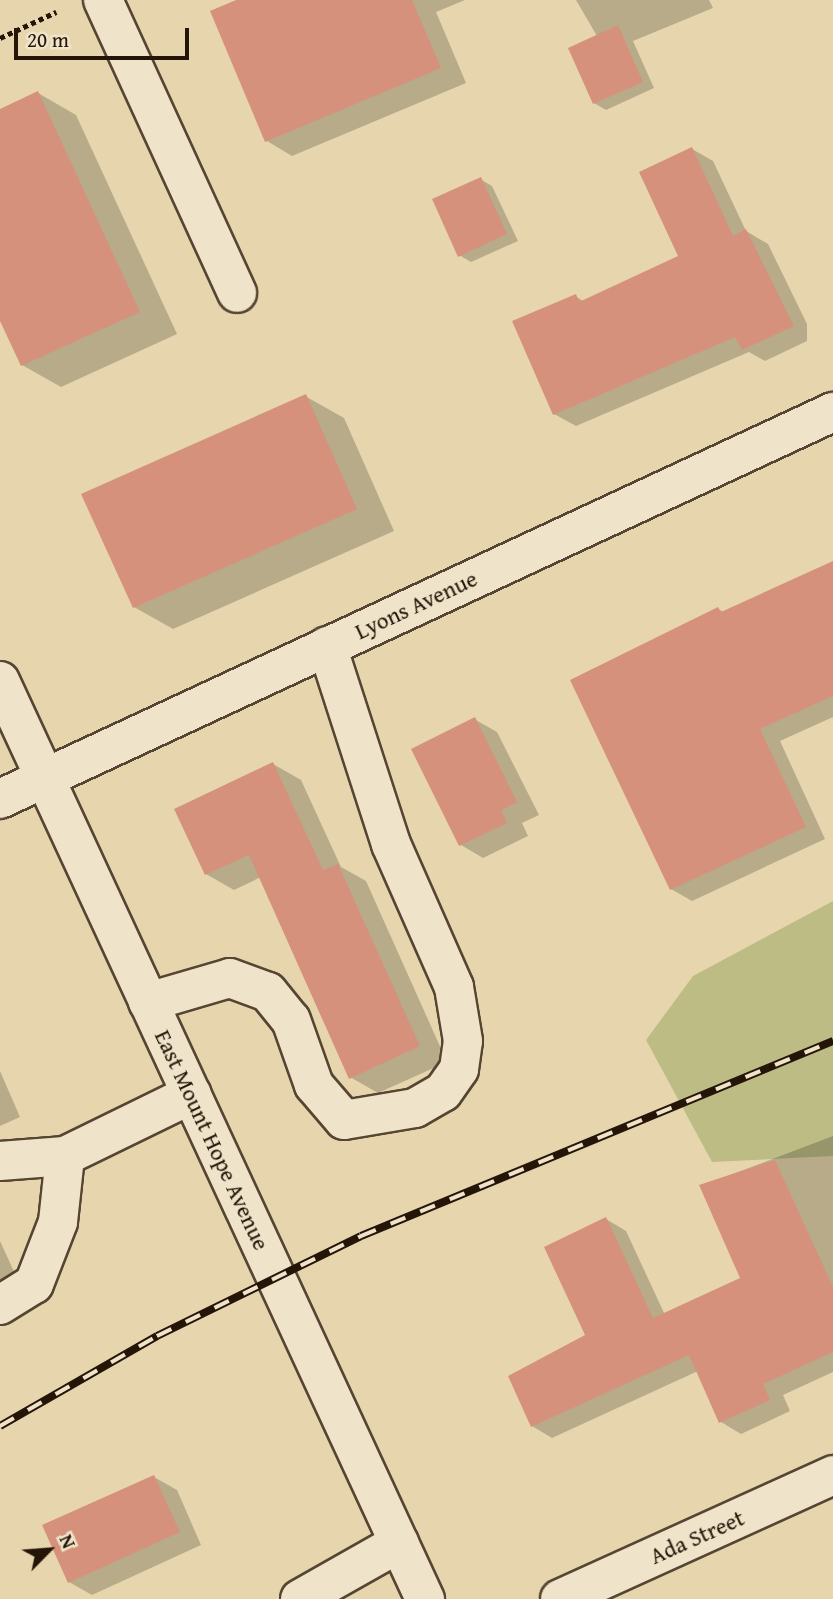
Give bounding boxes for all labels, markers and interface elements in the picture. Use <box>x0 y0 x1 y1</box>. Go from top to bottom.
scale bar <box>18 14 192 58</box>
text: 20 m <box>27 24 69 55</box>
street label: Lyons Avenue <box>350 565 482 645</box>
street label: East Mount Hope Avenue <box>149 1025 275 1255</box>
street label: Ada Street <box>646 1504 748 1570</box>
north arrow <box>14 1515 84 1585</box>
text: N <box>53 1529 83 1553</box>

